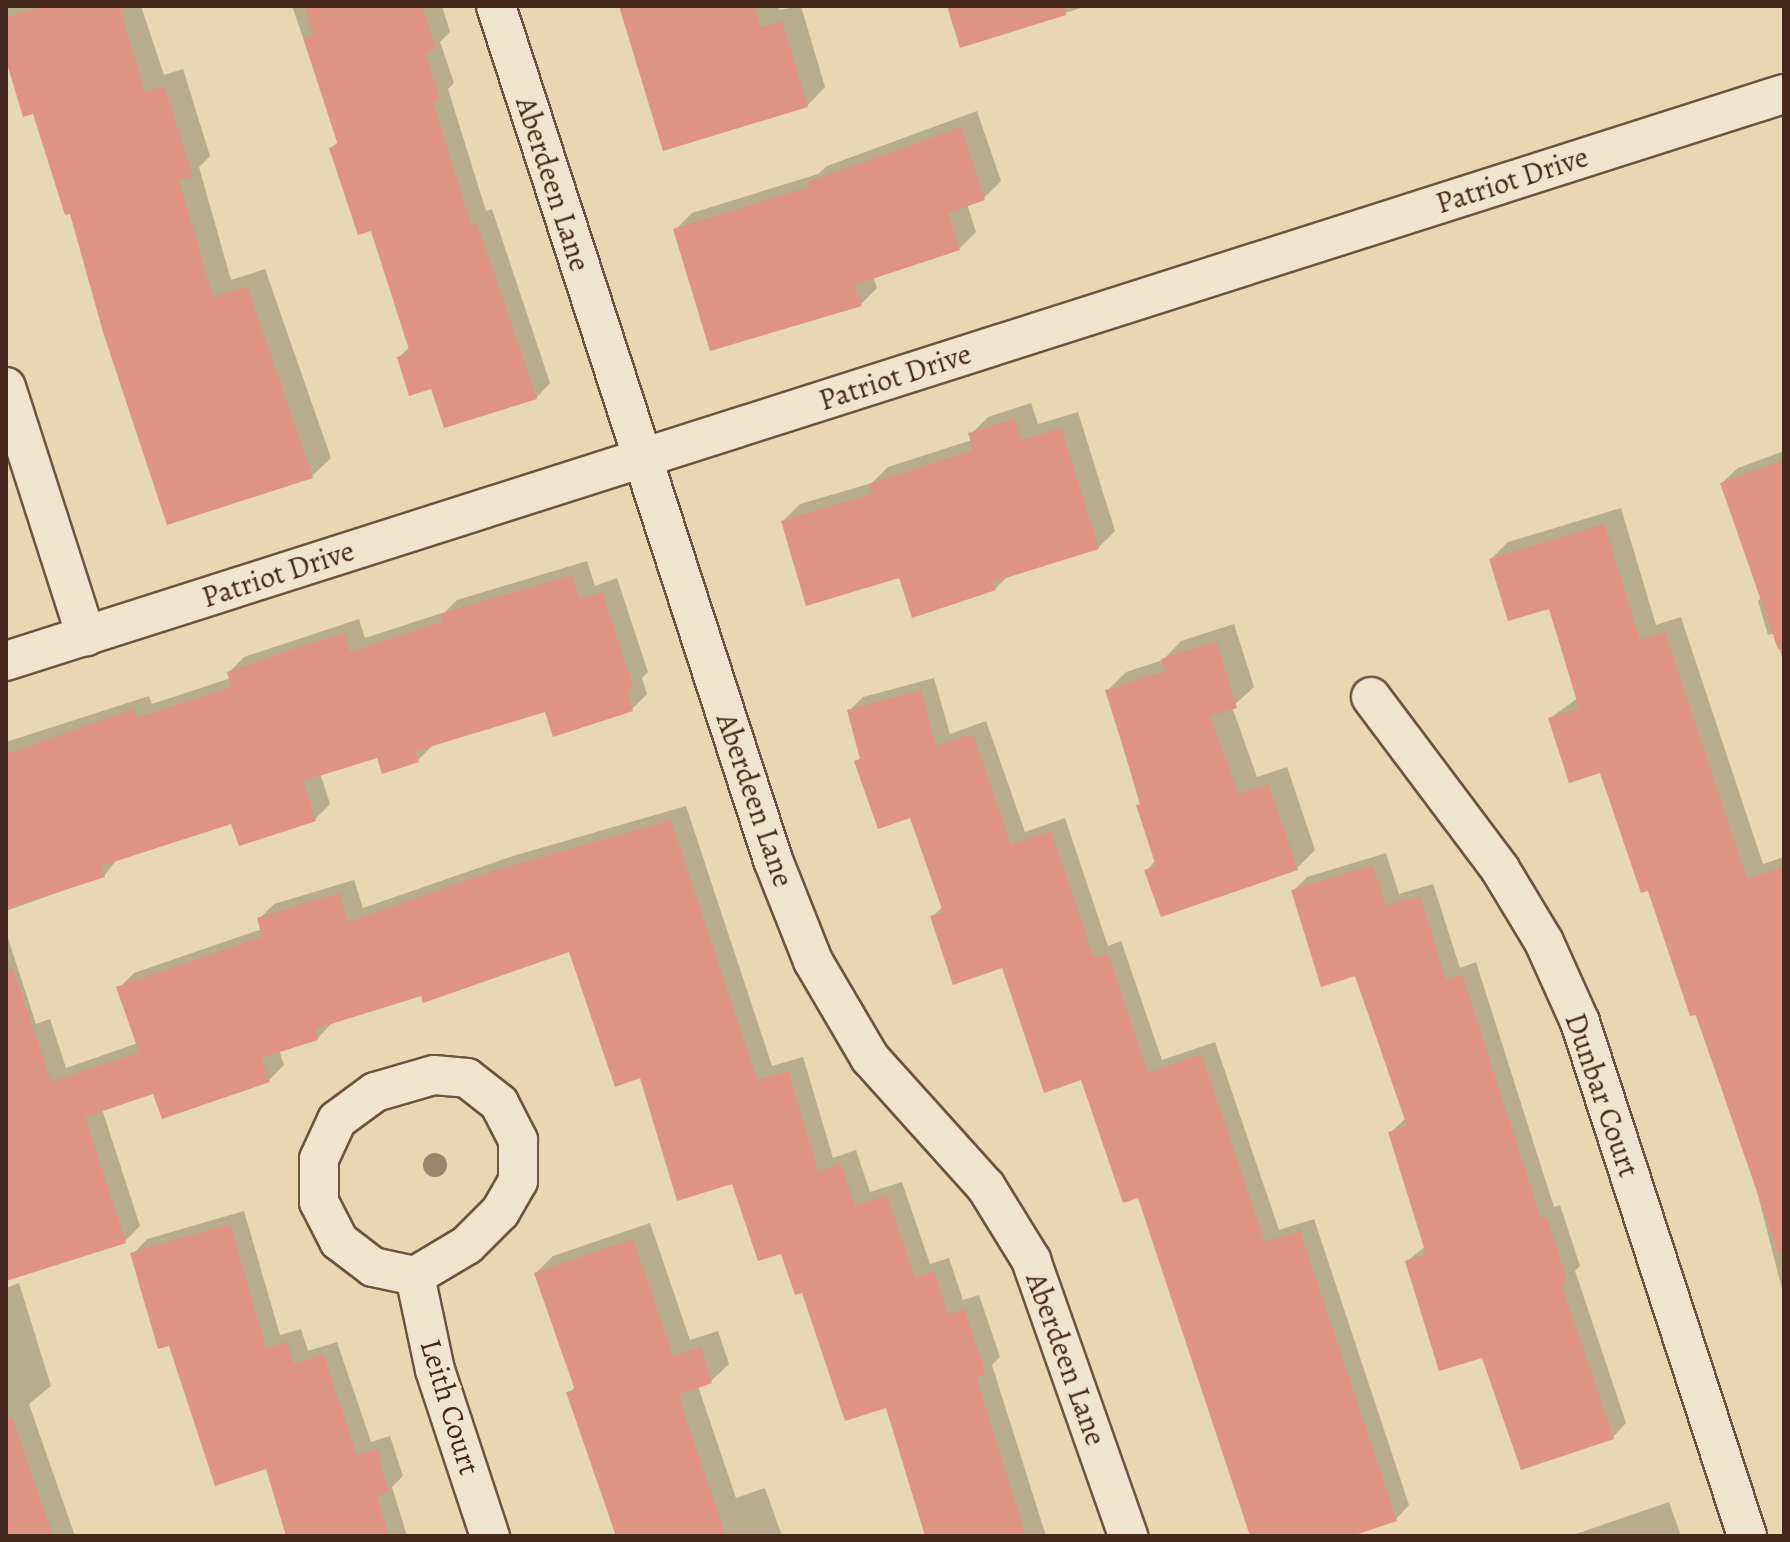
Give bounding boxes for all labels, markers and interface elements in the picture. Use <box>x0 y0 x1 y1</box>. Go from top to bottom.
street label: Aberdeen Lane <box>508 92 598 276</box>
street label: Patriot Drive <box>1431 138 1593 222</box>
street label: Patriot Drive <box>814 335 976 419</box>
street label: Patriot Drive <box>197 532 359 616</box>
street label: Aberdeen Lane <box>708 708 802 892</box>
street label: Dunbar Court <box>1557 1008 1647 1182</box>
street label: Aberdeen Lane <box>1018 1268 1114 1450</box>
street label: Leith Court <box>412 1335 488 1479</box>

